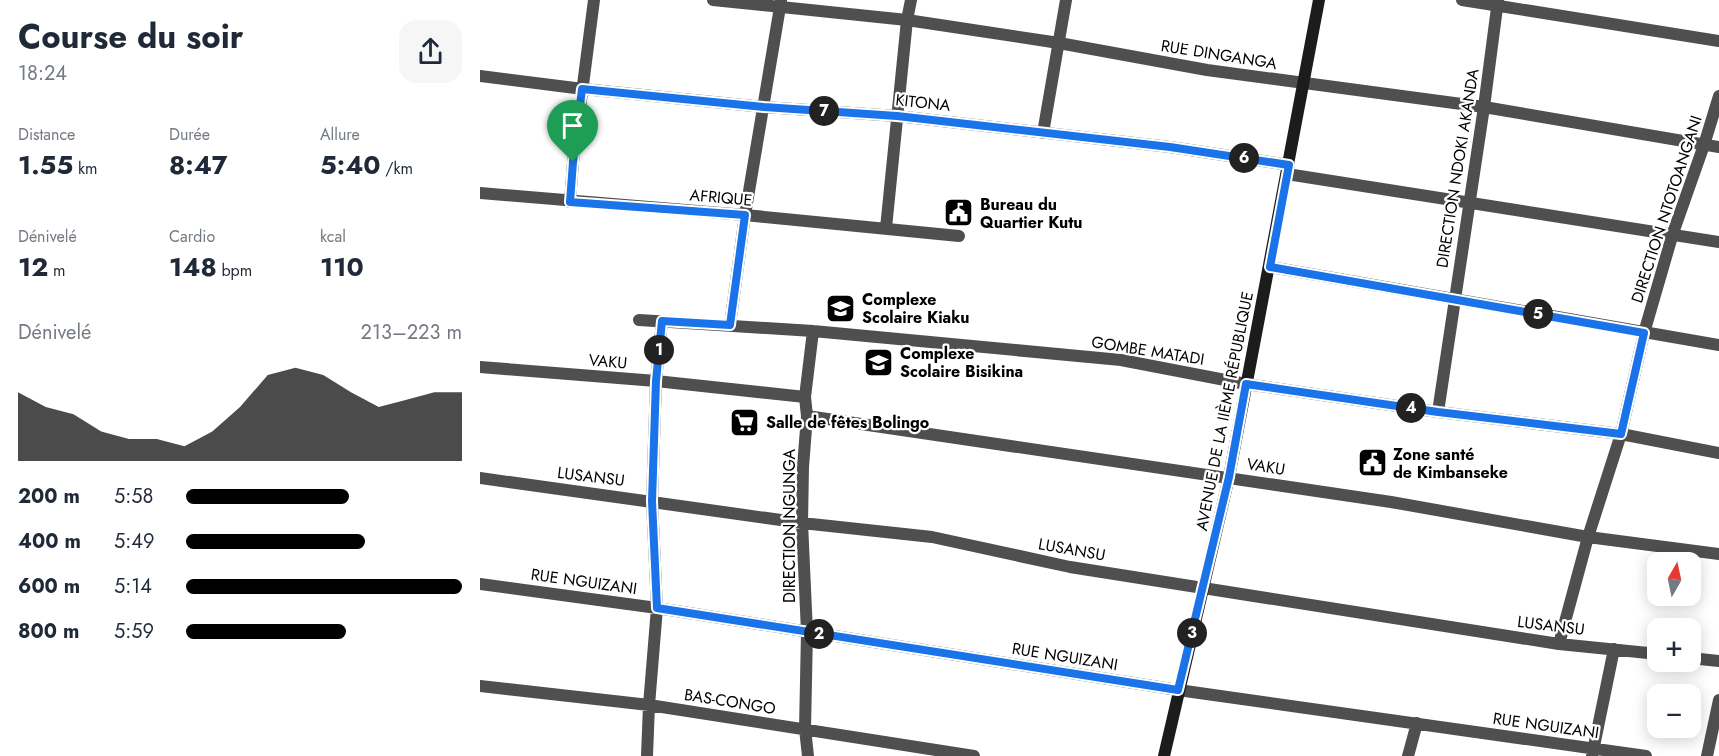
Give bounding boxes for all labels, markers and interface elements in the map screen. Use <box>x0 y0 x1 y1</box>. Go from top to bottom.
text: Course du soir <box>18 13 243 60</box>
button: share <box>399 20 462 83</box>
street label: RUE DINGANGA <box>1159 34 1279 75</box>
text: 18:24 <box>18 59 67 88</box>
street label: DIRECTION NDOKI AKANDA <box>1430 66 1485 269</box>
street label: KITONA <box>894 88 952 117</box>
pin: 7 <box>809 96 839 126</box>
text: 7 <box>819 99 829 122</box>
pin <box>547 100 598 162</box>
icon: arrive <box>556 109 589 142</box>
street label: DIRECTION NTOTOANGANI <box>1625 112 1708 306</box>
text: Distance <box>18 123 75 146</box>
text: Durée <box>169 123 210 146</box>
text: Allure <box>320 123 360 146</box>
pin: 6 <box>1229 143 1259 173</box>
text: 1.55 <box>18 146 73 184</box>
text: 8:47 <box>169 146 228 184</box>
text: 5:40 <box>320 146 381 184</box>
text: 6 <box>1239 146 1249 169</box>
text: km <box>73 157 97 180</box>
text: /km <box>381 157 413 180</box>
street label: AFRIQUE <box>689 183 753 212</box>
place label: Bureau du Quartier Kutu <box>980 193 1082 234</box>
public building icon: Bureau du Quartier Kutu <box>943 197 975 229</box>
text: Dénivelé <box>18 225 77 248</box>
text: Cardio <box>169 225 215 248</box>
text: kcal <box>320 225 346 248</box>
text: 12 <box>18 248 48 286</box>
text: 148 <box>169 248 217 286</box>
text: 110 <box>320 248 364 286</box>
text: m <box>48 259 66 282</box>
text: bpm <box>217 259 252 282</box>
place label: Complexe Scolaire Kiaku <box>862 288 970 329</box>
street label: AVENUE DE LA IIÈME RÉPUBLIQUE <box>1190 290 1259 533</box>
school or university icon: Complexe Scolaire Kiaku <box>825 292 857 324</box>
pin: 5 <box>1523 299 1553 329</box>
text: 5 <box>1533 302 1543 325</box>
text: Dénivelé <box>18 318 91 347</box>
text: 213–223 m <box>361 318 462 347</box>
street label: GOMBE MATADI <box>1090 330 1206 371</box>
pin: 1 <box>644 335 674 365</box>
text: 1 <box>655 338 663 361</box>
place label: Complexe Scolaire Bisikina <box>900 342 1023 383</box>
school or university icon: Complexe Scolaire Bisikina <box>863 346 895 378</box>
street label: VAKU <box>588 348 628 375</box>
pin: 4 <box>1396 393 1426 423</box>
text: 4 <box>1405 396 1417 419</box>
supermarket icon: Salle de fêtes Bolingo <box>729 406 761 438</box>
place label: Salle de fêtes Bolingo <box>766 411 929 434</box>
place label: Zone santé de Kimbanseke <box>1393 443 1508 484</box>
public building icon: Zone santé de Kimbanseke <box>1356 447 1388 479</box>
street label: DIRECTION NGUNGA <box>778 449 801 603</box>
street label: VAKU <box>1245 452 1287 481</box>
street label: LUSANSU <box>556 461 626 492</box>
text: 200 m <box>18 482 80 511</box>
text: 5:58 <box>114 482 153 511</box>
text: 400 m <box>18 527 81 556</box>
text: 5:49 <box>114 527 154 556</box>
street label: LUSANSU <box>1037 532 1107 567</box>
north arrow <box>1647 552 1701 606</box>
map controls <box>1647 552 1701 738</box>
street label: RUE NGUIZANI <box>529 563 638 600</box>
text: 600 m <box>18 572 80 601</box>
text: 5:14 <box>114 572 152 601</box>
street label: LUSANSU <box>1516 610 1586 641</box>
text: 800 m <box>18 617 79 646</box>
text: 5:59 <box>114 617 154 646</box>
pin: 3 <box>1177 618 1207 648</box>
button: + <box>1647 618 1701 672</box>
pin: 2 <box>804 619 834 649</box>
text: 3 <box>1187 621 1197 644</box>
text: 2 <box>814 622 824 645</box>
street label: RUE NGUIZANI <box>1010 637 1120 676</box>
street label: BAS-CONGO <box>682 683 777 720</box>
button: − <box>1647 684 1701 738</box>
street label: RUE NGUIZANI <box>1491 707 1600 744</box>

